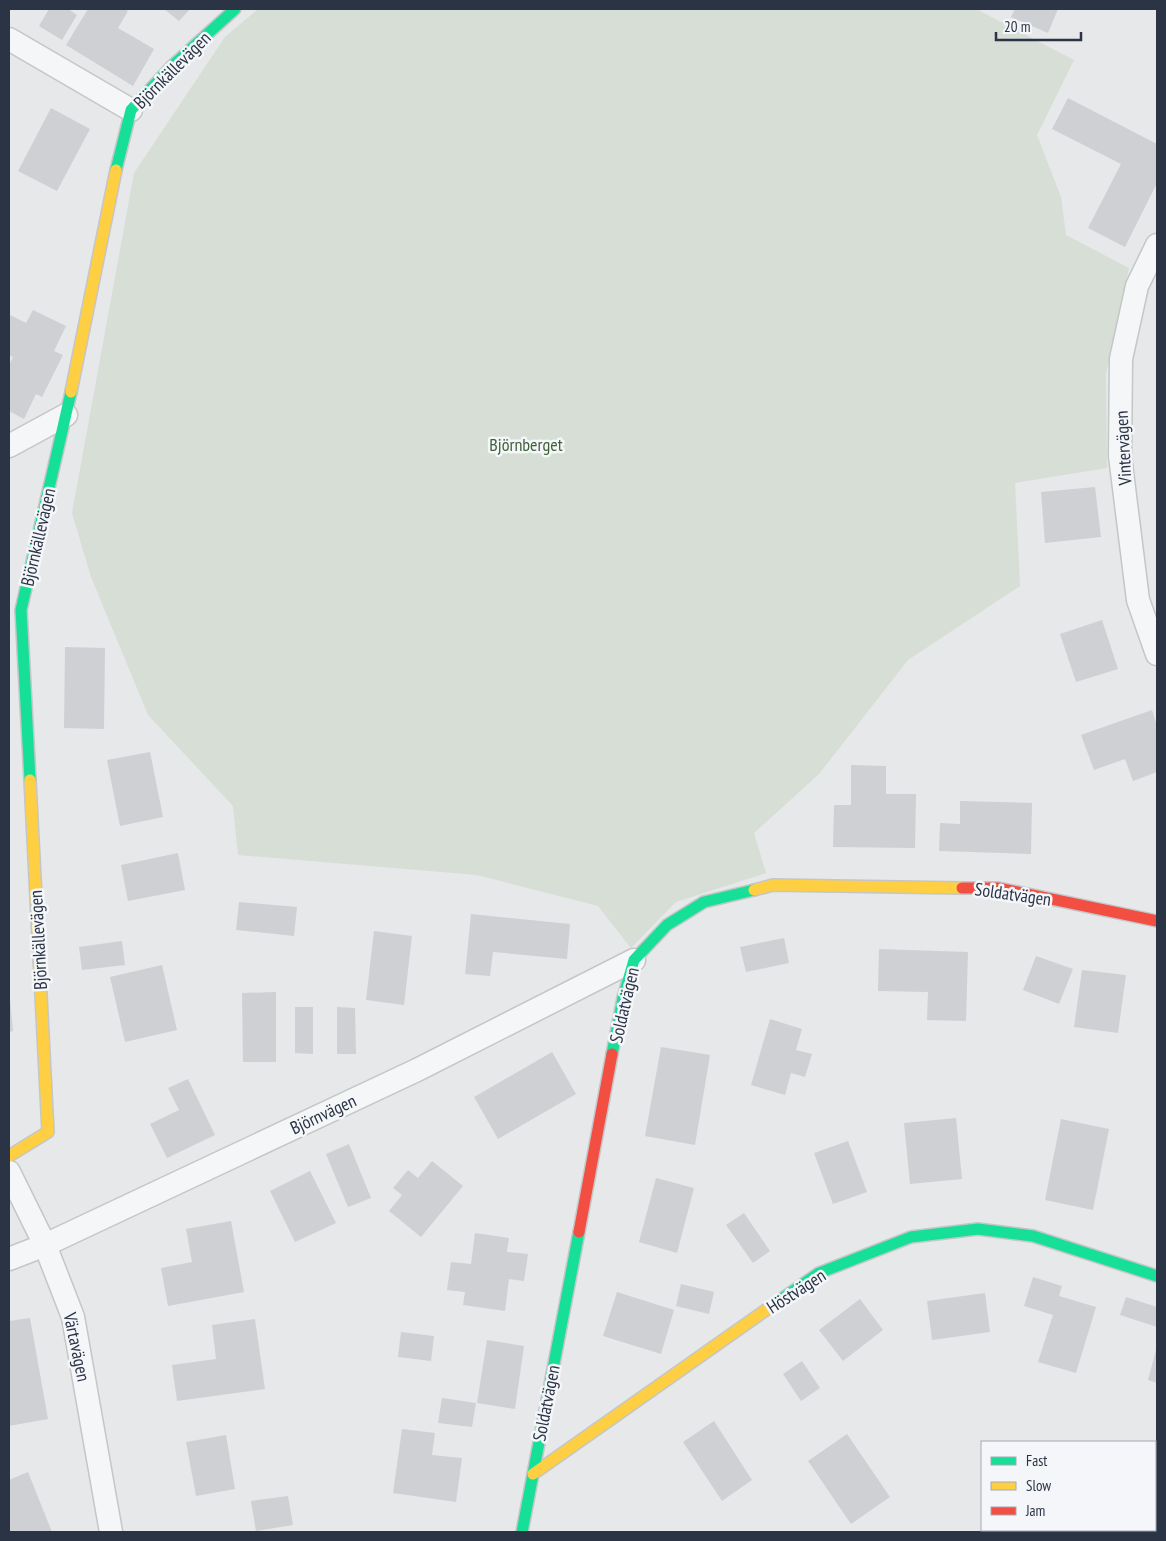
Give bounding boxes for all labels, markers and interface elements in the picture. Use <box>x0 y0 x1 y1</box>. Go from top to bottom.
scale bar <box>996 10 1081 42</box>
text: 20 m <box>1004 17 1030 36</box>
street label: Björnkällevägen <box>129 27 215 113</box>
street label: Vintervägen <box>1110 410 1136 487</box>
park label: Björnberget <box>489 433 563 456</box>
street label: Björnkällevägen <box>16 486 60 588</box>
street label: Soldatvägen <box>973 877 1053 911</box>
street label: Björnkällevägen <box>24 889 52 991</box>
street label: Soldatvägen <box>604 965 644 1045</box>
street label: Björnvägen <box>286 1089 360 1139</box>
street label: Höstvägen <box>762 1263 830 1319</box>
street label: Värtavägen <box>58 1310 95 1383</box>
street label: Soldatvägen <box>527 1363 565 1443</box>
legend <box>981 1441 1156 1531</box>
text: Fast <box>1026 1451 1047 1470</box>
text: Slow <box>1026 1476 1051 1495</box>
text: Jam <box>1025 1501 1045 1520</box>

